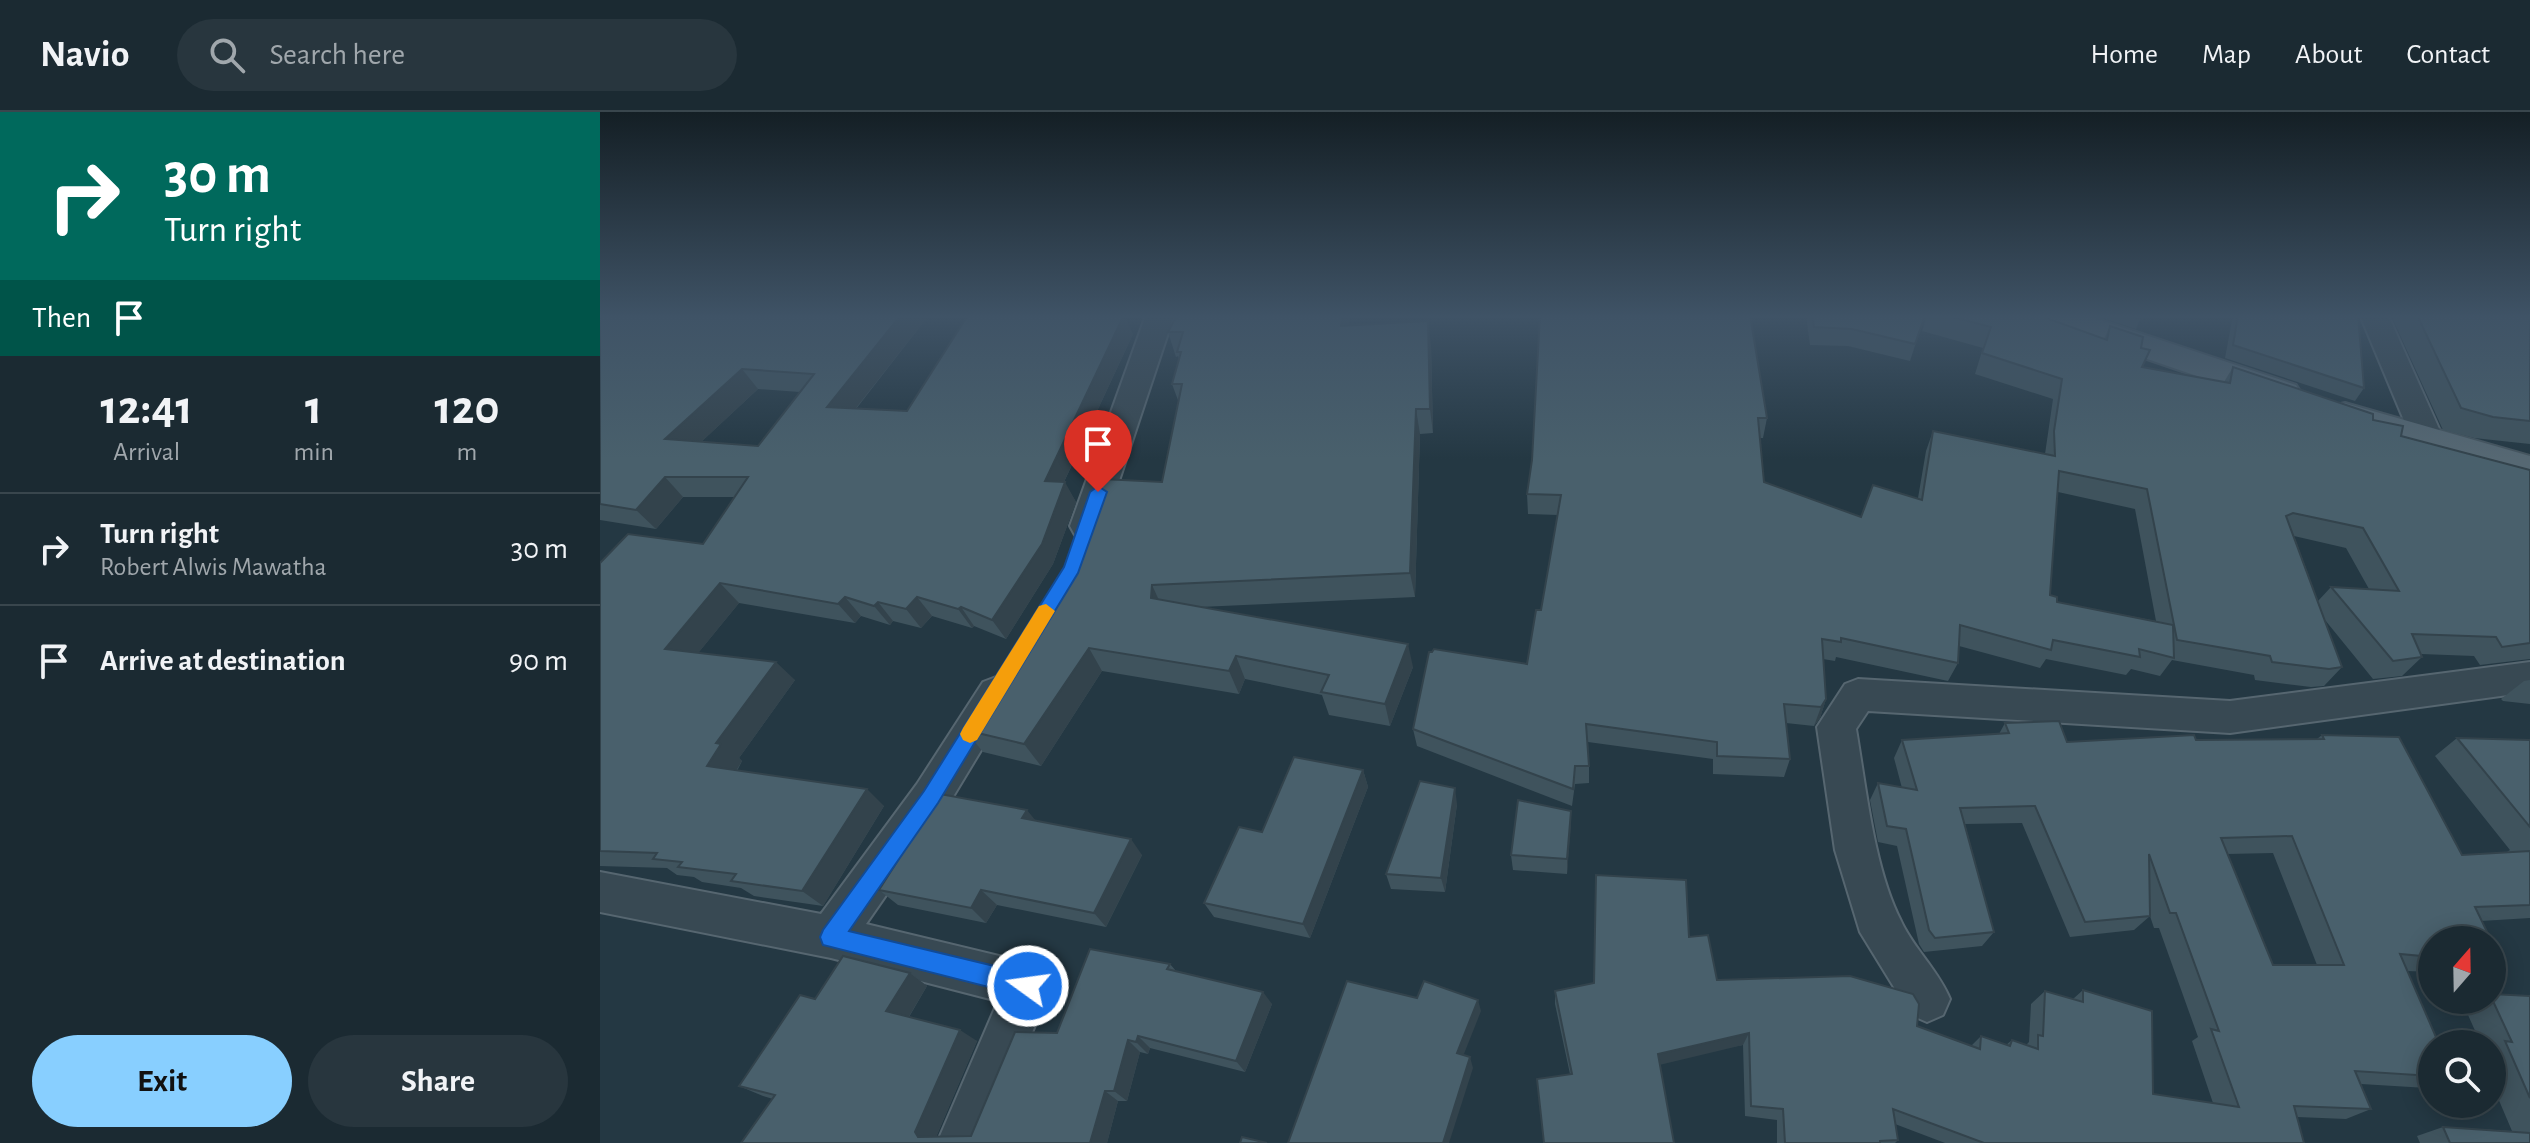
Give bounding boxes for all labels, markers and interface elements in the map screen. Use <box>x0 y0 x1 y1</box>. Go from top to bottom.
search box <box>177 19 737 91</box>
icon: search <box>205 33 249 77</box>
text: Navio <box>40 36 129 74</box>
text: Search here <box>269 40 405 70</box>
text: Home <box>2091 41 2158 69</box>
text: Map <box>2202 41 2251 69</box>
text: About <box>2295 41 2363 69</box>
text: Contact <box>2407 41 2490 69</box>
icon: right <box>32 144 136 248</box>
text: 30 m <box>164 147 271 203</box>
text: Turn right <box>164 212 301 248</box>
icon: arrive <box>107 296 151 340</box>
text: Then <box>32 303 91 333</box>
text: 12:41 <box>101 385 193 433</box>
text: 1 <box>305 385 322 433</box>
text: 120 <box>435 385 499 433</box>
pin <box>1064 410 1132 492</box>
icon: arrive <box>1076 422 1120 466</box>
text: Arrival <box>113 439 180 465</box>
text: min <box>293 439 334 465</box>
text: m <box>457 439 477 465</box>
text: Turn right <box>100 519 219 549</box>
icon: right <box>32 527 76 571</box>
text: 30 m <box>511 534 568 564</box>
text: Robert Alwis Mawatha <box>100 554 327 580</box>
icon: arrive <box>32 639 76 683</box>
text: Arrive at destination <box>100 646 346 676</box>
text: 90 m <box>509 646 568 676</box>
north arrow <box>2418 926 2506 1014</box>
map controls <box>2418 926 2506 1118</box>
position arrow <box>986 944 1070 1028</box>
button: search <box>2418 1030 2506 1118</box>
button: Exit <box>32 1035 292 1127</box>
button: Share <box>308 1035 568 1127</box>

